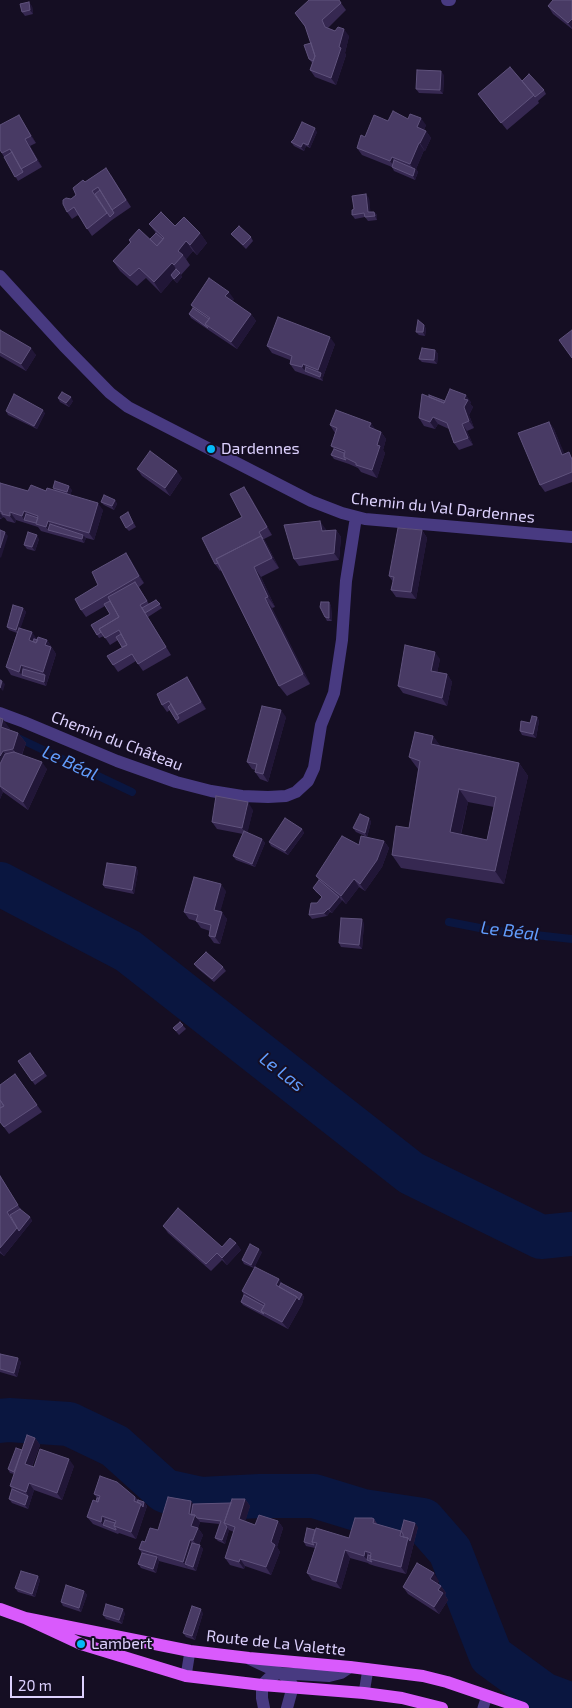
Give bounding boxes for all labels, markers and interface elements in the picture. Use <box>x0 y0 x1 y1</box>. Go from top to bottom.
place label: Dardennes <box>221 439 300 459</box>
marker: Dardennes <box>205 443 217 455</box>
street label: Chemin du Val Dardennes <box>350 489 536 527</box>
street label: Chemin du Château <box>48 707 186 775</box>
water label: Le Béal <box>39 741 101 785</box>
water label: Le Béal <box>479 917 541 945</box>
water label: Le Las <box>255 1048 309 1096</box>
street label: Route de La Valette <box>205 1626 347 1660</box>
place label: Lambert <box>91 1634 152 1654</box>
marker: Lambert <box>75 1638 87 1650</box>
scale bar <box>12 1666 86 1698</box>
text: 20 m <box>18 1676 52 1694</box>

